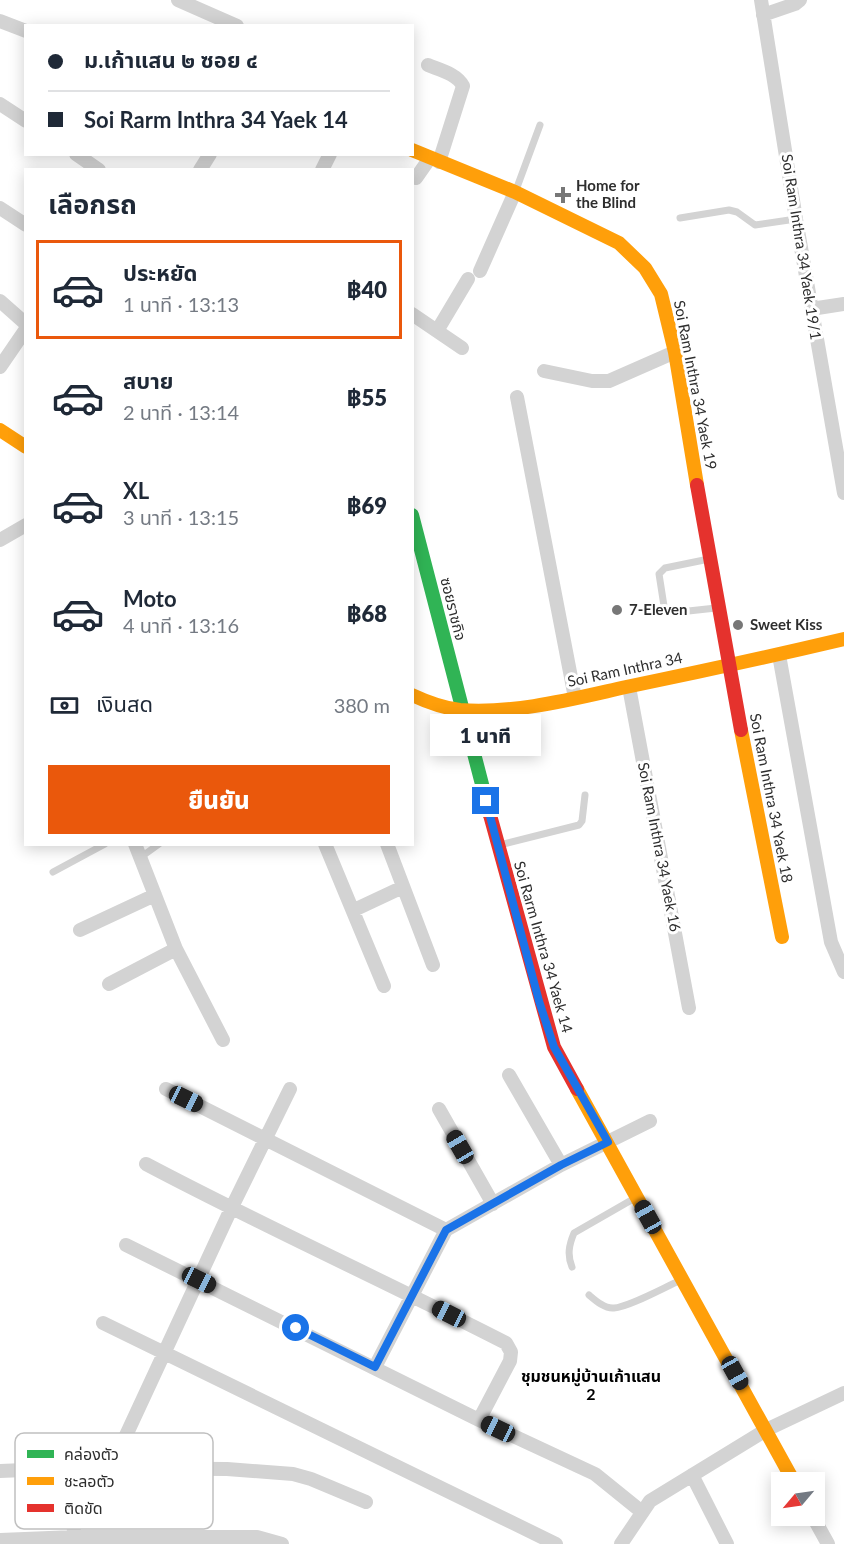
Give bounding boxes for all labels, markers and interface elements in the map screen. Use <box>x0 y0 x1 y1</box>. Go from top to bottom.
text: ม.เก้าแสน ๒ ซอย ๔ <box>84 46 258 73</box>
text: Soi Rarm Inthra 34 Yaek 14 <box>84 106 348 133</box>
street label: Soi Ram Inthra 34 Yaek 19/1 <box>778 153 826 341</box>
place label: Home for the Blind <box>576 176 640 211</box>
marker: Home for the Blind <box>554 186 572 204</box>
text: เลือกรถ <box>48 187 137 220</box>
text: ประหยัด <box>123 259 198 286</box>
icon: car <box>51 263 105 317</box>
text: ฿40 <box>346 276 387 303</box>
text: 1 นาที · 13:13 <box>123 292 239 316</box>
street label: Soi Ram Inthra 34 Yaek 19 <box>671 299 721 471</box>
text: สบาย <box>123 367 173 394</box>
icon: car <box>51 371 105 425</box>
text: ฿55 <box>346 384 387 411</box>
text: 2 นาที · 13:14 <box>123 400 239 424</box>
text: XL <box>123 477 149 504</box>
icon: car <box>51 479 105 533</box>
text: ฿69 <box>346 492 387 519</box>
text: 3 นาที · 13:15 <box>123 505 239 529</box>
street label: ซอยราชกิจ <box>437 575 471 642</box>
text: Moto <box>123 585 177 612</box>
icon: car <box>51 587 105 641</box>
text: ฿68 <box>346 600 387 627</box>
place label: 7-Eleven <box>629 600 688 618</box>
marker: 7-Eleven <box>610 603 624 617</box>
text: 4 นาที · 13:16 <box>123 613 239 637</box>
place label: Sweet Kiss <box>750 615 823 633</box>
marker: Sweet Kiss <box>731 618 745 632</box>
street label: Soi Ram Inthra 34 <box>566 648 684 690</box>
icon: cash <box>48 689 81 722</box>
text: เงินสด <box>96 690 153 717</box>
text: 380 m <box>334 693 390 717</box>
street label: Soi Ram Inthra 34 Yaek 18 <box>747 712 797 884</box>
callout: 1 นาที <box>430 714 542 756</box>
text: 1 นาที <box>460 723 511 747</box>
street label: Soi Ram Inthra 34 Yaek 16 <box>635 761 685 933</box>
button: ยืนยัน <box>48 765 390 834</box>
route end <box>472 787 499 814</box>
street label: Soi Rarm Inthra 34 Yaek 14 <box>511 859 577 1035</box>
car <box>166 1083 206 1115</box>
car <box>443 1127 477 1167</box>
car <box>631 1197 665 1237</box>
car <box>179 1264 219 1296</box>
car <box>429 1298 469 1330</box>
route start <box>282 1314 309 1341</box>
car <box>718 1353 752 1393</box>
district label: ชุมชนหมู่บ้านเก้าแสน 2 <box>521 1366 661 1403</box>
car <box>478 1413 518 1445</box>
legend <box>15 1433 213 1529</box>
text: คล่องตัว <box>64 1444 119 1463</box>
text: ชะลอตัว <box>64 1471 115 1490</box>
north arrow <box>771 1472 825 1526</box>
map controls <box>771 1472 825 1526</box>
text: ติดขัด <box>64 1498 103 1517</box>

